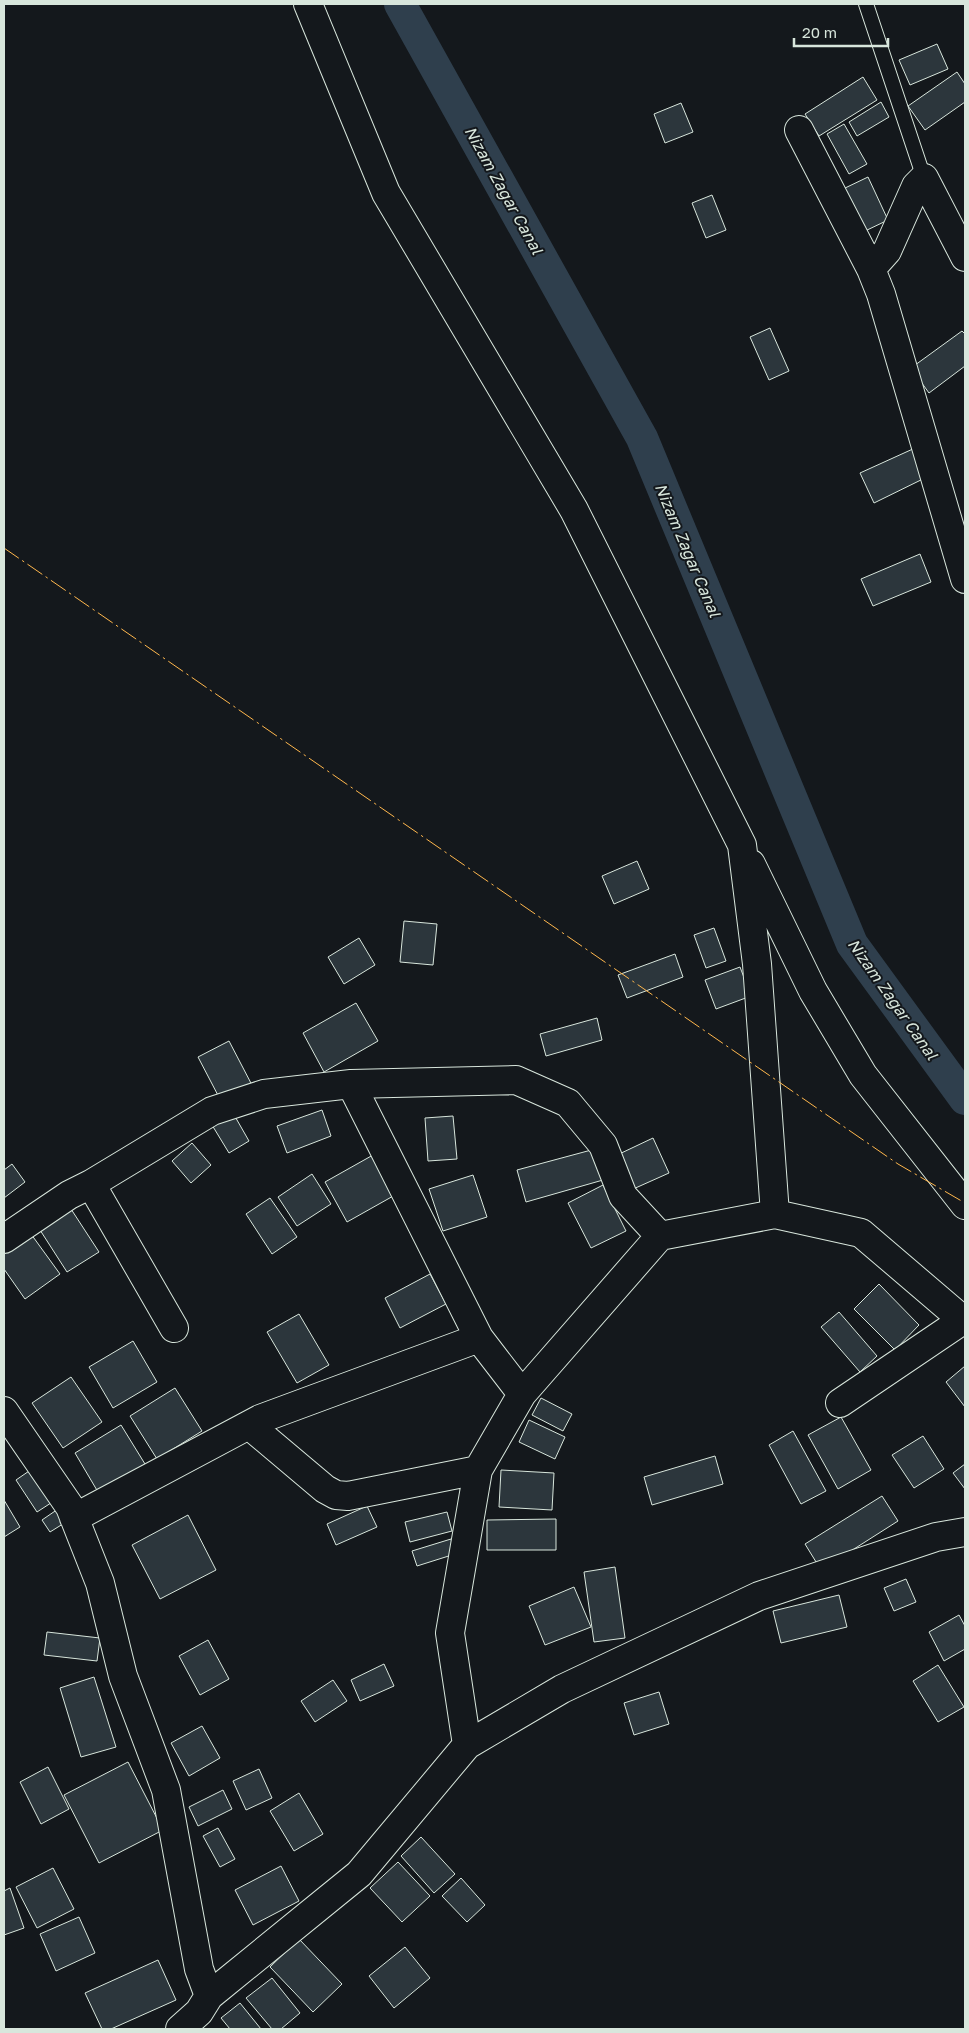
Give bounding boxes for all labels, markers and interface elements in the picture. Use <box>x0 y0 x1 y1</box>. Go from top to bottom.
scale bar <box>794 15 888 47</box>
text: 20 m <box>802 23 837 41</box>
water label: Nizam Zagar Canal <box>460 122 548 258</box>
water label: Nizam Zagar Canal <box>651 480 726 621</box>
water label: Nizam Zagar Canal <box>844 934 943 1064</box>

